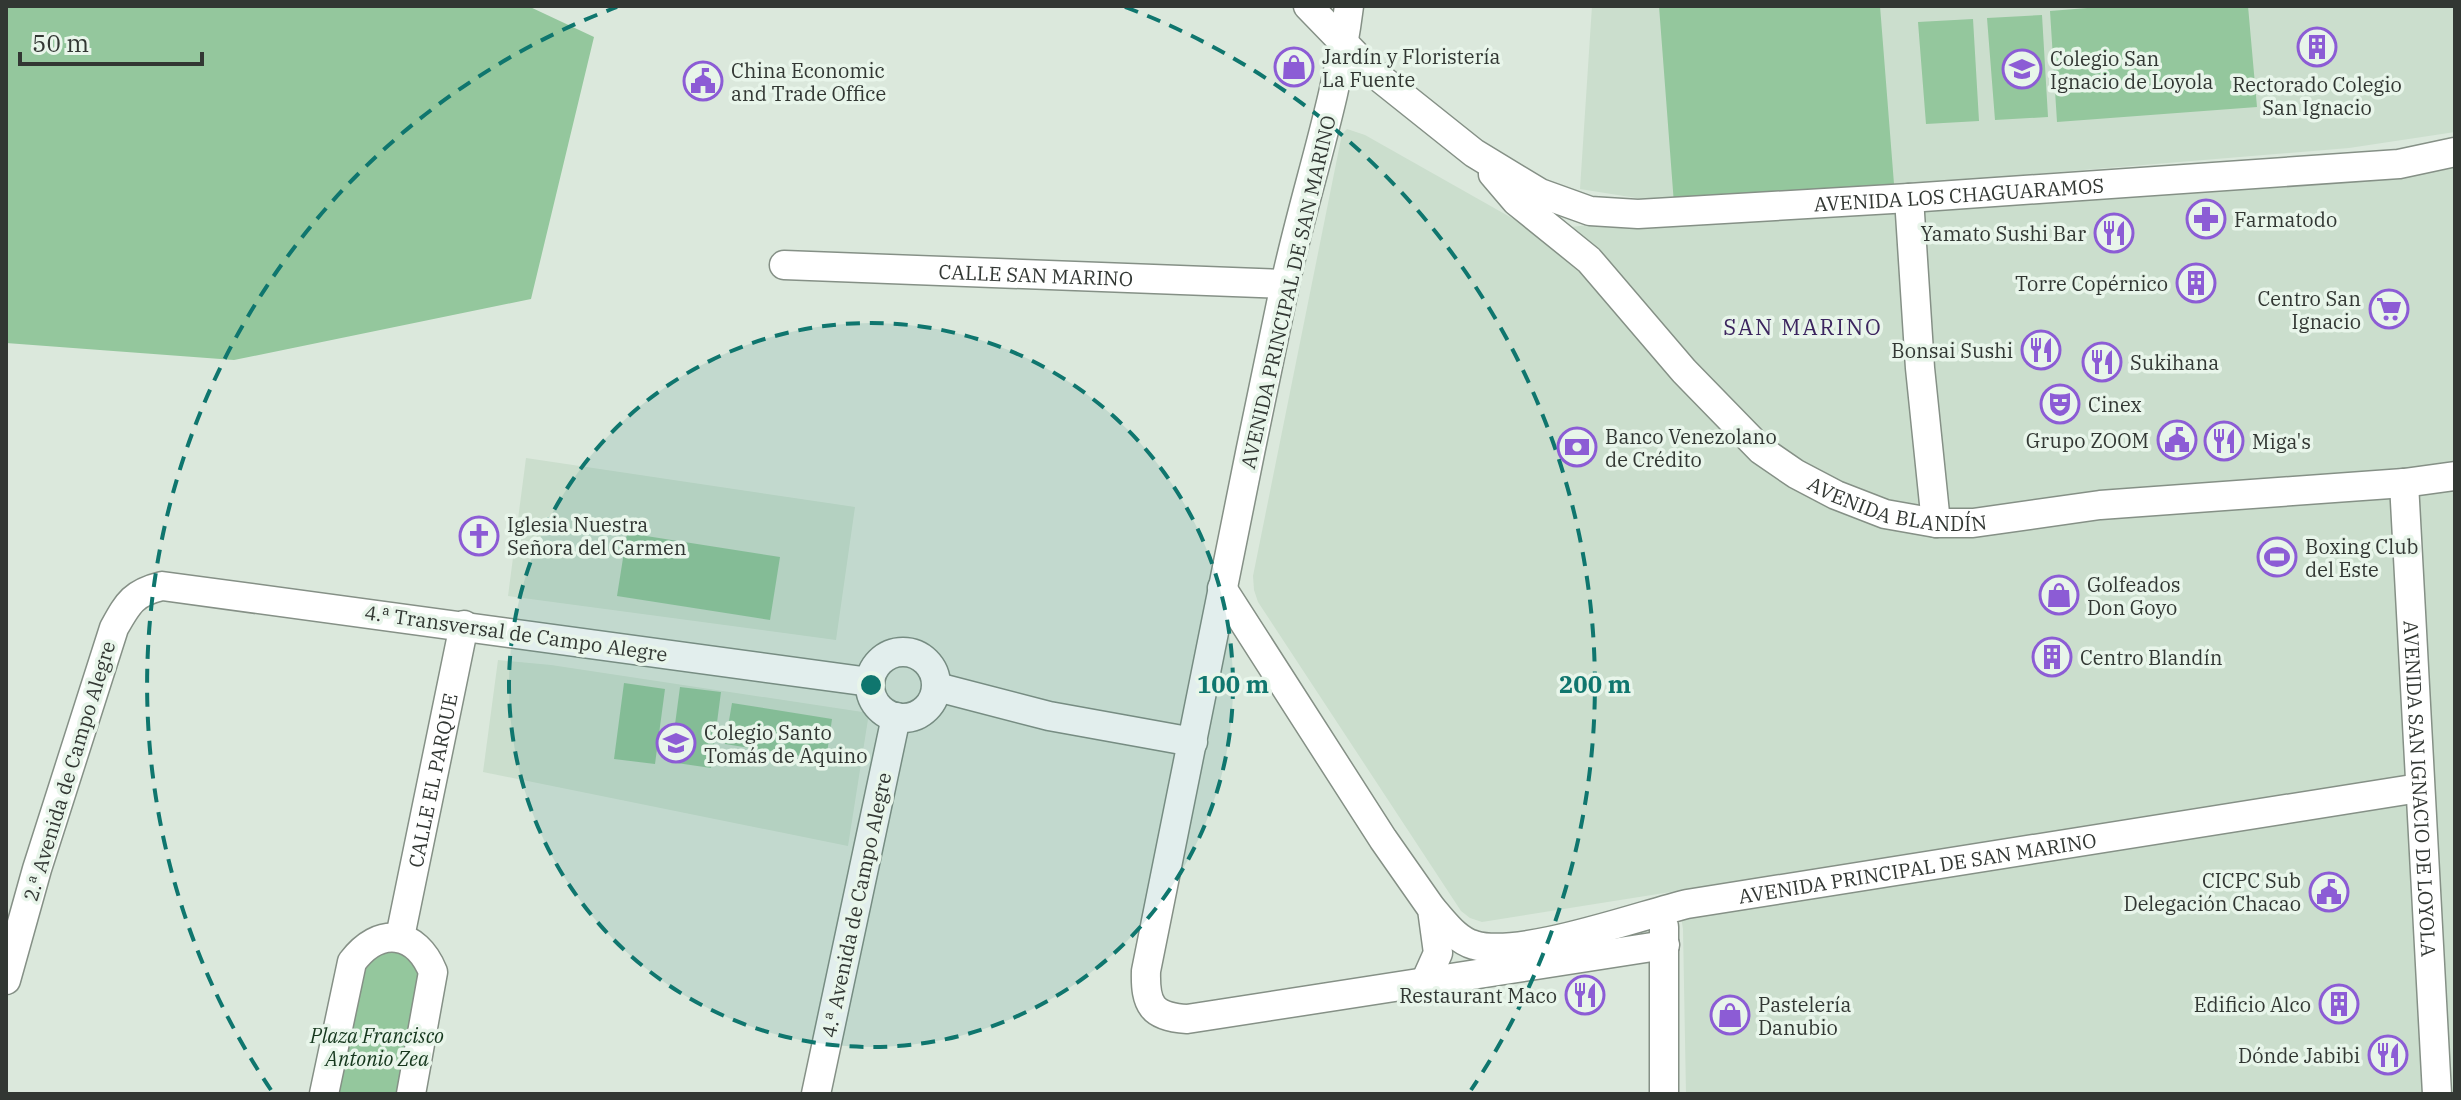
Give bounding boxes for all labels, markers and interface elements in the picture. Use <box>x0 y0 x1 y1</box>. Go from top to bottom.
scale bar <box>20 16 202 66</box>
building icon: Rectorado Colegio San Ignacio <box>2296 26 2338 68</box>
text: 50 m <box>32 27 89 59</box>
place label: Jardín y Floristería La Fuente <box>1322 43 1501 93</box>
place label: Colegio San Ignacio de Loyola <box>2050 45 2213 95</box>
shop icon: Jardín y Floristería La Fuente <box>1273 46 1315 88</box>
school or university icon: Colegio San Ignacio de Loyola <box>2001 48 2043 90</box>
place label: China Economic and Trade Office <box>731 57 886 107</box>
public building icon: China Economic and Trade Office <box>682 60 724 102</box>
place label: Rectorado Colegio San Ignacio <box>2232 71 2402 121</box>
street label: AVENIDA PRINCIPAL DE SAN MARINO <box>1234 113 1342 471</box>
street label: AVENIDA LOS CHAGUARAMOS <box>1813 171 2105 217</box>
pharmacy icon: Farmatodo <box>2185 198 2227 240</box>
place label: Farmatodo <box>2234 206 2337 233</box>
restaurant icon: Yamato Sushi Bar <box>2093 212 2135 254</box>
place label: Yamato Sushi Bar <box>1921 220 2086 247</box>
street label: CALLE SAN MARINO <box>938 257 1134 292</box>
building icon: Torre Copérnico <box>2175 262 2217 304</box>
place label: Torre Copérnico <box>2015 270 2168 297</box>
place label: Centro San Ignacio <box>2257 285 2361 335</box>
supermarket icon: Centro San Ignacio <box>2368 288 2410 330</box>
district label: SAN MARINO <box>1723 312 1883 341</box>
restaurant icon: Bonsai Sushi <box>2020 329 2062 371</box>
place label: Bonsai Sushi <box>1891 337 2013 364</box>
restaurant icon: Sukihana <box>2081 341 2123 383</box>
place label: Sukihana <box>2130 349 2219 376</box>
theatre icon: Cinex <box>2039 383 2081 425</box>
place label: Cinex <box>2088 391 2142 418</box>
public building icon: Grupo ZOOM <box>2156 419 2198 461</box>
restaurant icon: Miga's <box>2203 420 2245 462</box>
place label: Banco Venezolano de Crédito <box>1605 423 1777 473</box>
bank icon: Banco Venezolano de Crédito <box>1556 426 1598 468</box>
place label: Grupo ZOOM <box>2026 427 2149 454</box>
place label: Miga's <box>2252 428 2311 455</box>
street label: AVENIDA BLANDÍN <box>1803 469 1988 537</box>
place label: Iglesia Nuestra Señora del Carmen <box>507 511 687 561</box>
church icon: Iglesia Nuestra Señora del Carmen <box>458 515 500 557</box>
place label: Boxing Club del Este <box>2305 533 2418 583</box>
sports icon: Boxing Club del Este <box>2256 536 2298 578</box>
place label: Golfeados Don Goyo <box>2087 571 2180 621</box>
shop icon: Golfeados Don Goyo <box>2038 574 2080 616</box>
street label: 4.ª Transversal de Campo Alegre <box>363 598 669 668</box>
street label: AVENIDA SAN IGNACIO DE LOYOLA <box>2398 620 2443 958</box>
building icon: Centro Blandín <box>2031 636 2073 678</box>
street label: 2.ª Avenida de Campo Alegre <box>17 638 121 904</box>
place label: Centro Blandín <box>2080 644 2223 671</box>
text: 100 m <box>1197 668 1269 700</box>
text: 200 m <box>1559 668 1631 700</box>
centre of rings <box>857 671 885 699</box>
street label: CALLE EL PARQUE <box>401 691 463 870</box>
place label: Colegio Santo Tomás de Aquino <box>704 719 868 769</box>
school or university icon: Colegio Santo Tomás de Aquino <box>655 722 697 764</box>
street label: 4.ª Avenida de Campo Alegre <box>815 770 897 1040</box>
street label: AVENIDA PRINCIPAL DE SAN MARINO <box>1736 826 2098 909</box>
place label: CICPC Sub Delegación Chacao <box>2124 867 2301 917</box>
public building icon: CICPC Sub Delegación Chacao <box>2308 871 2350 913</box>
restaurant icon: Restaurant Maco <box>1564 974 1606 1016</box>
place label: Restaurant Maco <box>1399 982 1557 1009</box>
building icon: Edificio Alco <box>2318 983 2360 1025</box>
place label: Pastelería Danubio <box>1758 991 1851 1041</box>
place label: Edificio Alco <box>2194 991 2311 1018</box>
shop icon: Pastelería Danubio <box>1709 994 1751 1036</box>
park label: Plaza Francisco Antonio Zea <box>309 1022 444 1072</box>
restaurant icon: Dónde Jabibi <box>2367 1034 2409 1076</box>
place label: Dónde Jabibi <box>2238 1042 2360 1069</box>

